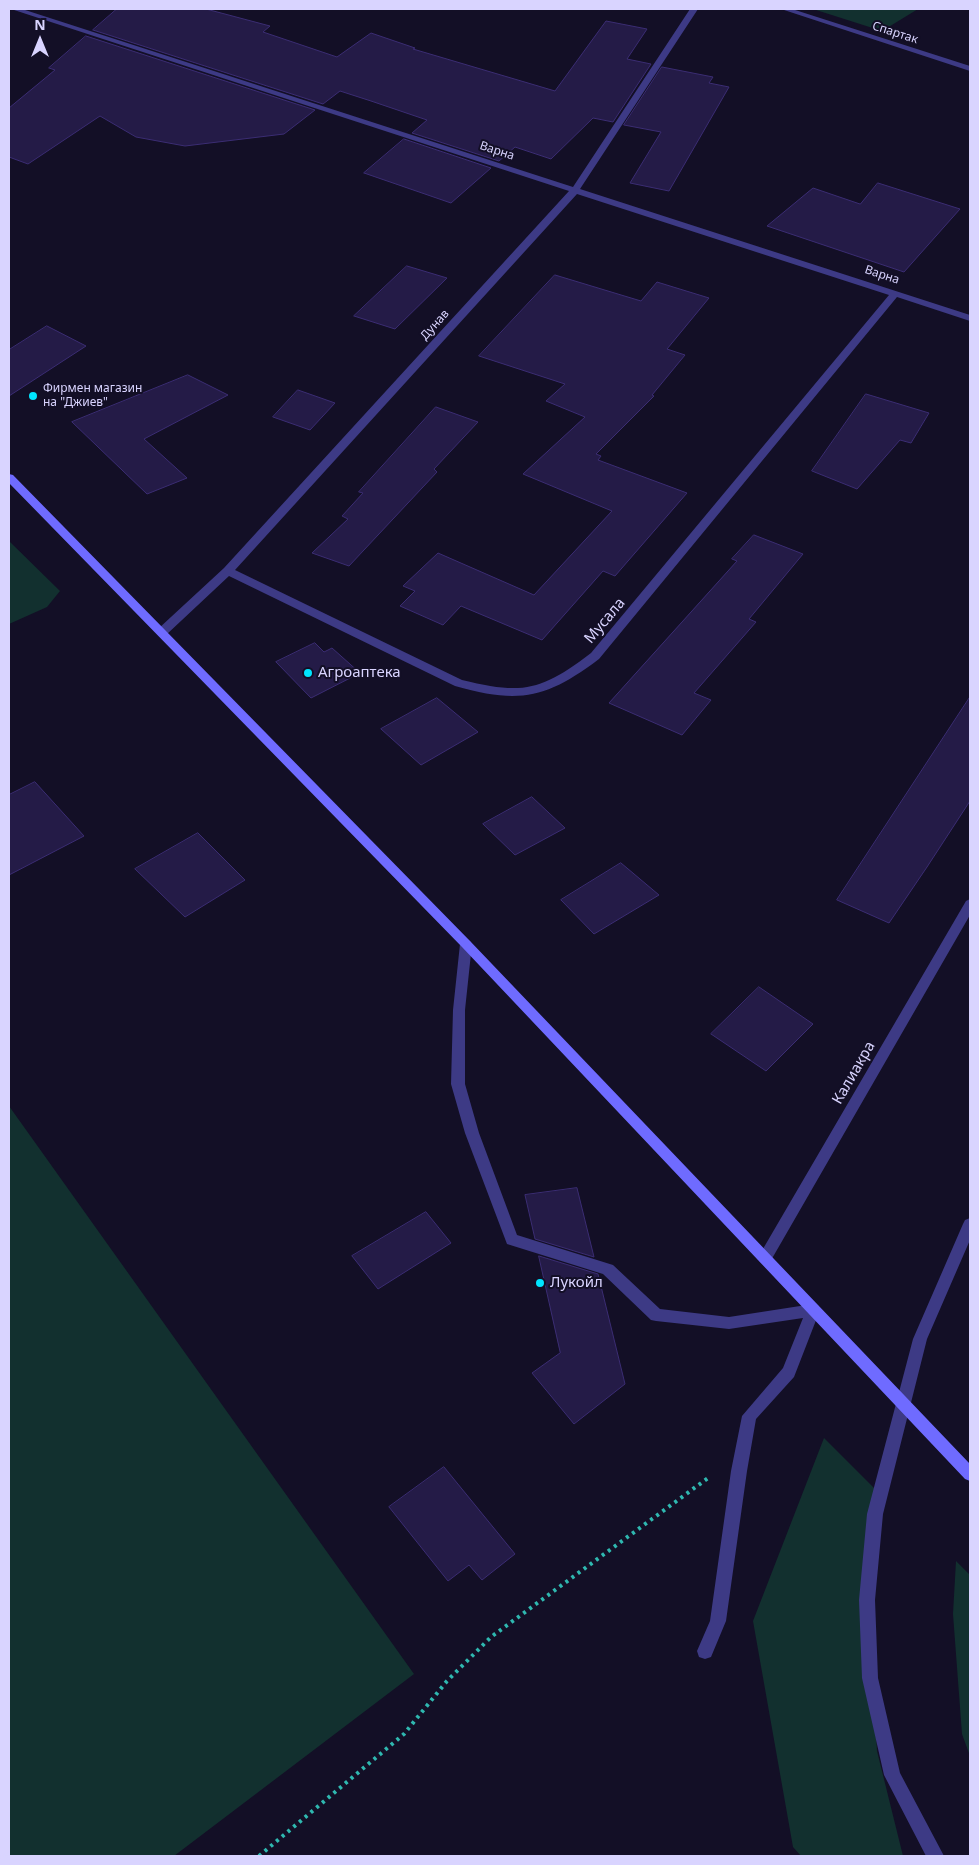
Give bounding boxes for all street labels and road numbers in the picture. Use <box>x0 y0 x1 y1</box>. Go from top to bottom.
street label: Спартак <box>870 19 920 47</box>
street label: Варна <box>478 139 516 163</box>
street label: Варна <box>863 263 901 287</box>
street label: Дунав <box>418 307 452 343</box>
street label: Мусала <box>581 595 629 647</box>
street label: Калиакра <box>829 1038 879 1108</box>

